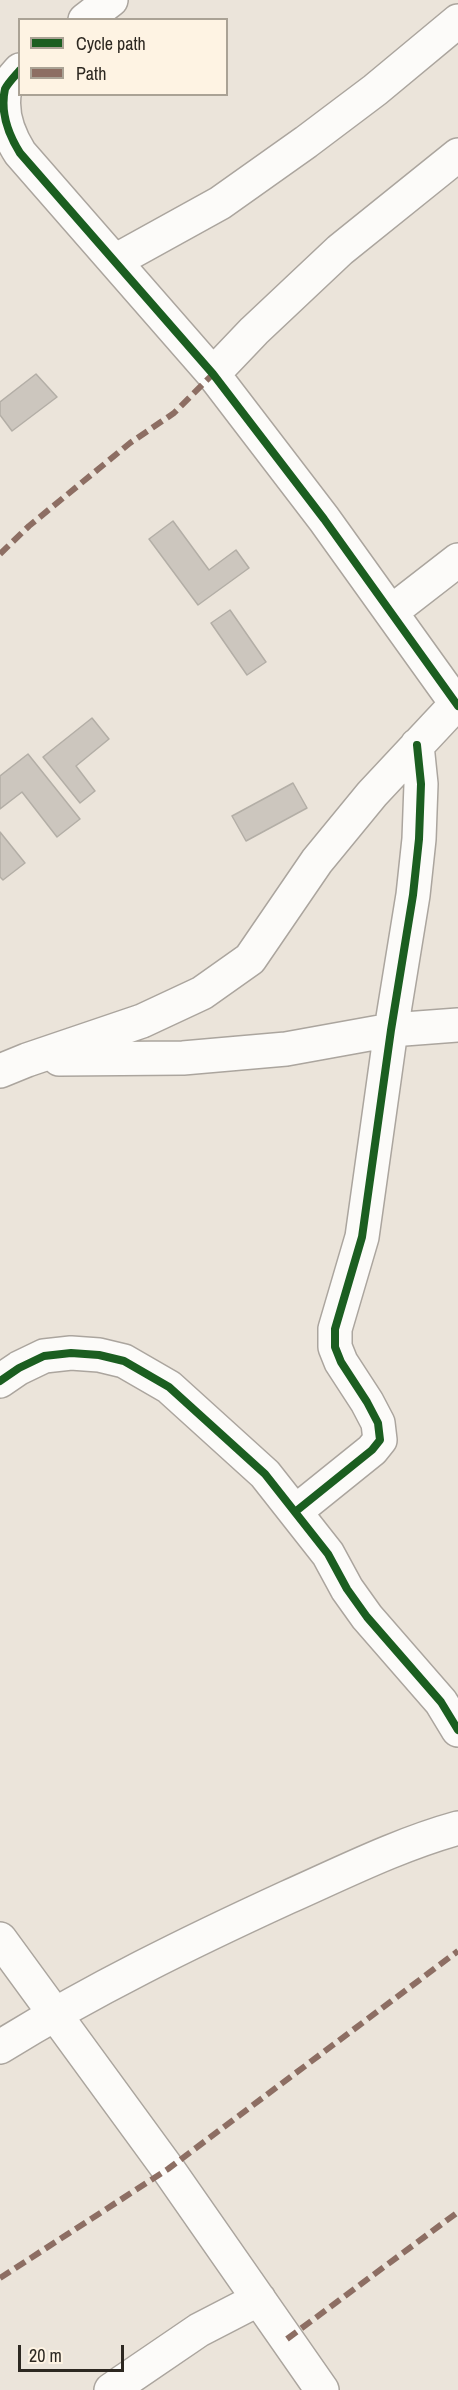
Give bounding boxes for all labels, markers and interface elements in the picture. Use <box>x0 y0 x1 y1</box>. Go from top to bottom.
legend <box>18 18 228 96</box>
text: Cycle path <box>76 31 146 56</box>
text: Path <box>76 61 106 86</box>
scale bar <box>21 2333 128 2371</box>
text: 20 m <box>29 2343 62 2368</box>

